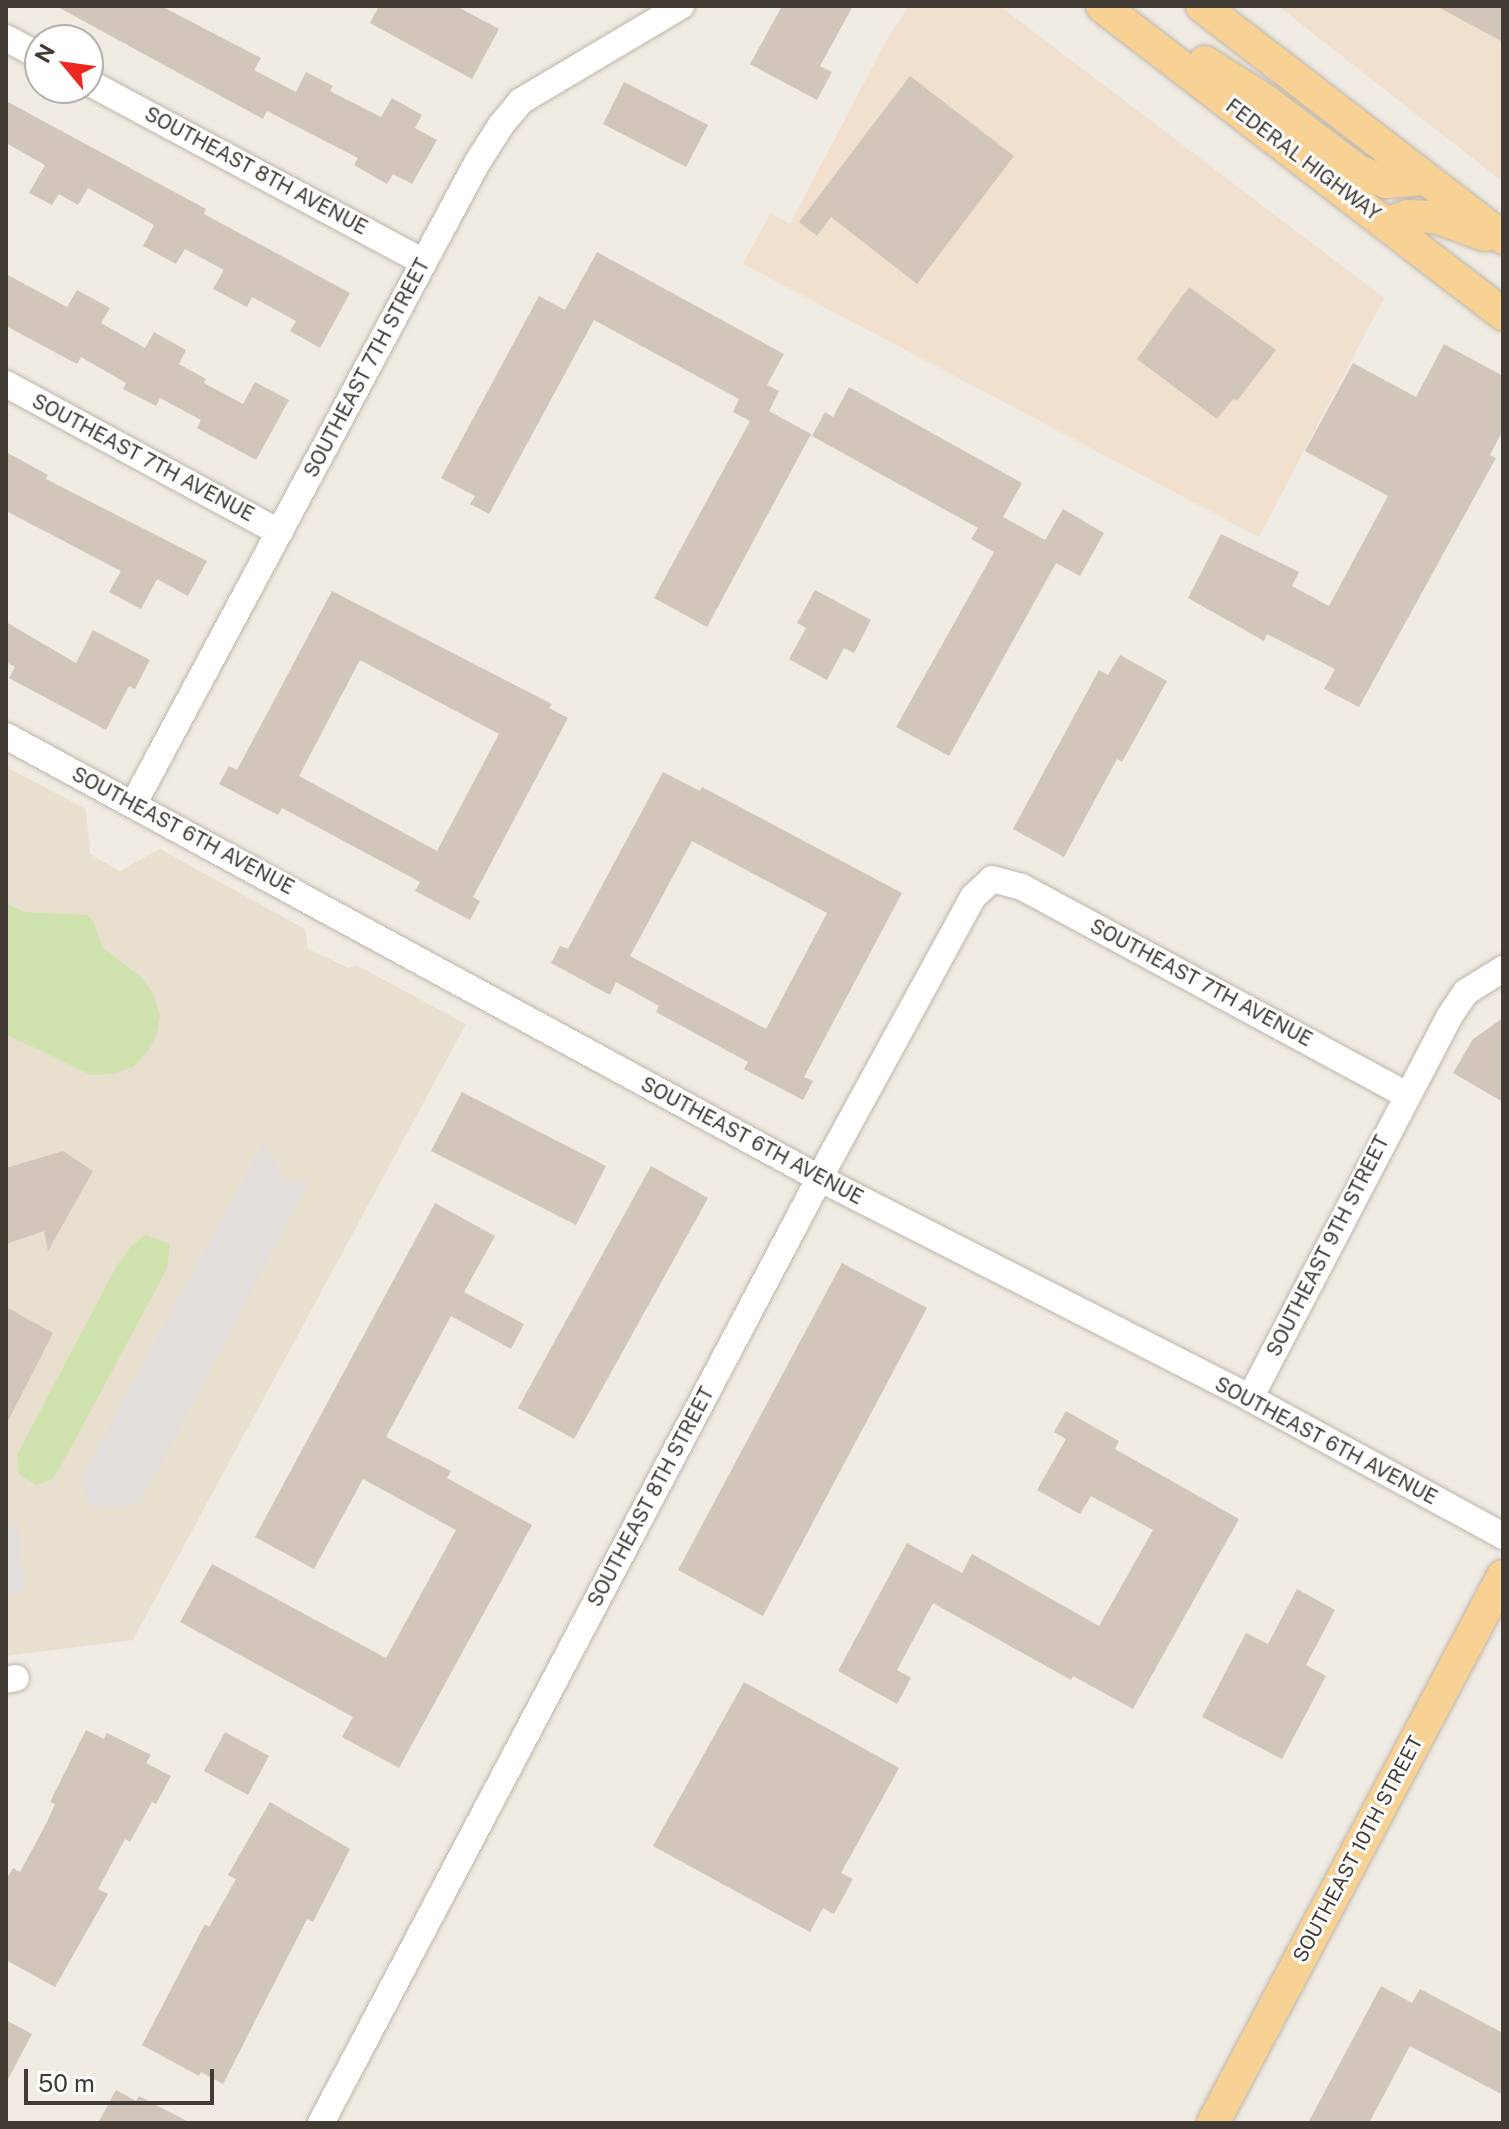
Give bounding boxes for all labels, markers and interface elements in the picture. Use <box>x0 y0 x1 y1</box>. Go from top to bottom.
north arrow <box>24 24 104 104</box>
text: N <box>29 40 60 67</box>
street label: FEDERAL HIGHWAY <box>1221 94 1385 226</box>
street label: SOUTHEAST 8TH AVENUE <box>140 102 372 240</box>
street label: SOUTHEAST 7TH STREET <box>299 254 435 482</box>
street label: SOUTHEAST 7TH AVENUE <box>28 389 258 527</box>
street label: SOUTHEAST 6TH AVENUE <box>68 762 298 900</box>
street label: SOUTHEAST 7TH AVENUE <box>1086 914 1316 1052</box>
street label: SOUTHEAST 6TH AVENUE <box>637 1072 867 1210</box>
street label: SOUTHEAST 9TH STREET <box>1262 1131 1394 1361</box>
street label: SOUTHEAST 6TH AVENUE <box>1211 1372 1441 1510</box>
street label: SOUTHEAST 8TH STREET <box>583 1383 719 1611</box>
street label: SOUTHEAST 10TH STREET <box>1288 1732 1428 1966</box>
scale bar <box>28 2053 218 2103</box>
text: 50 m <box>38 2069 95 2097</box>

